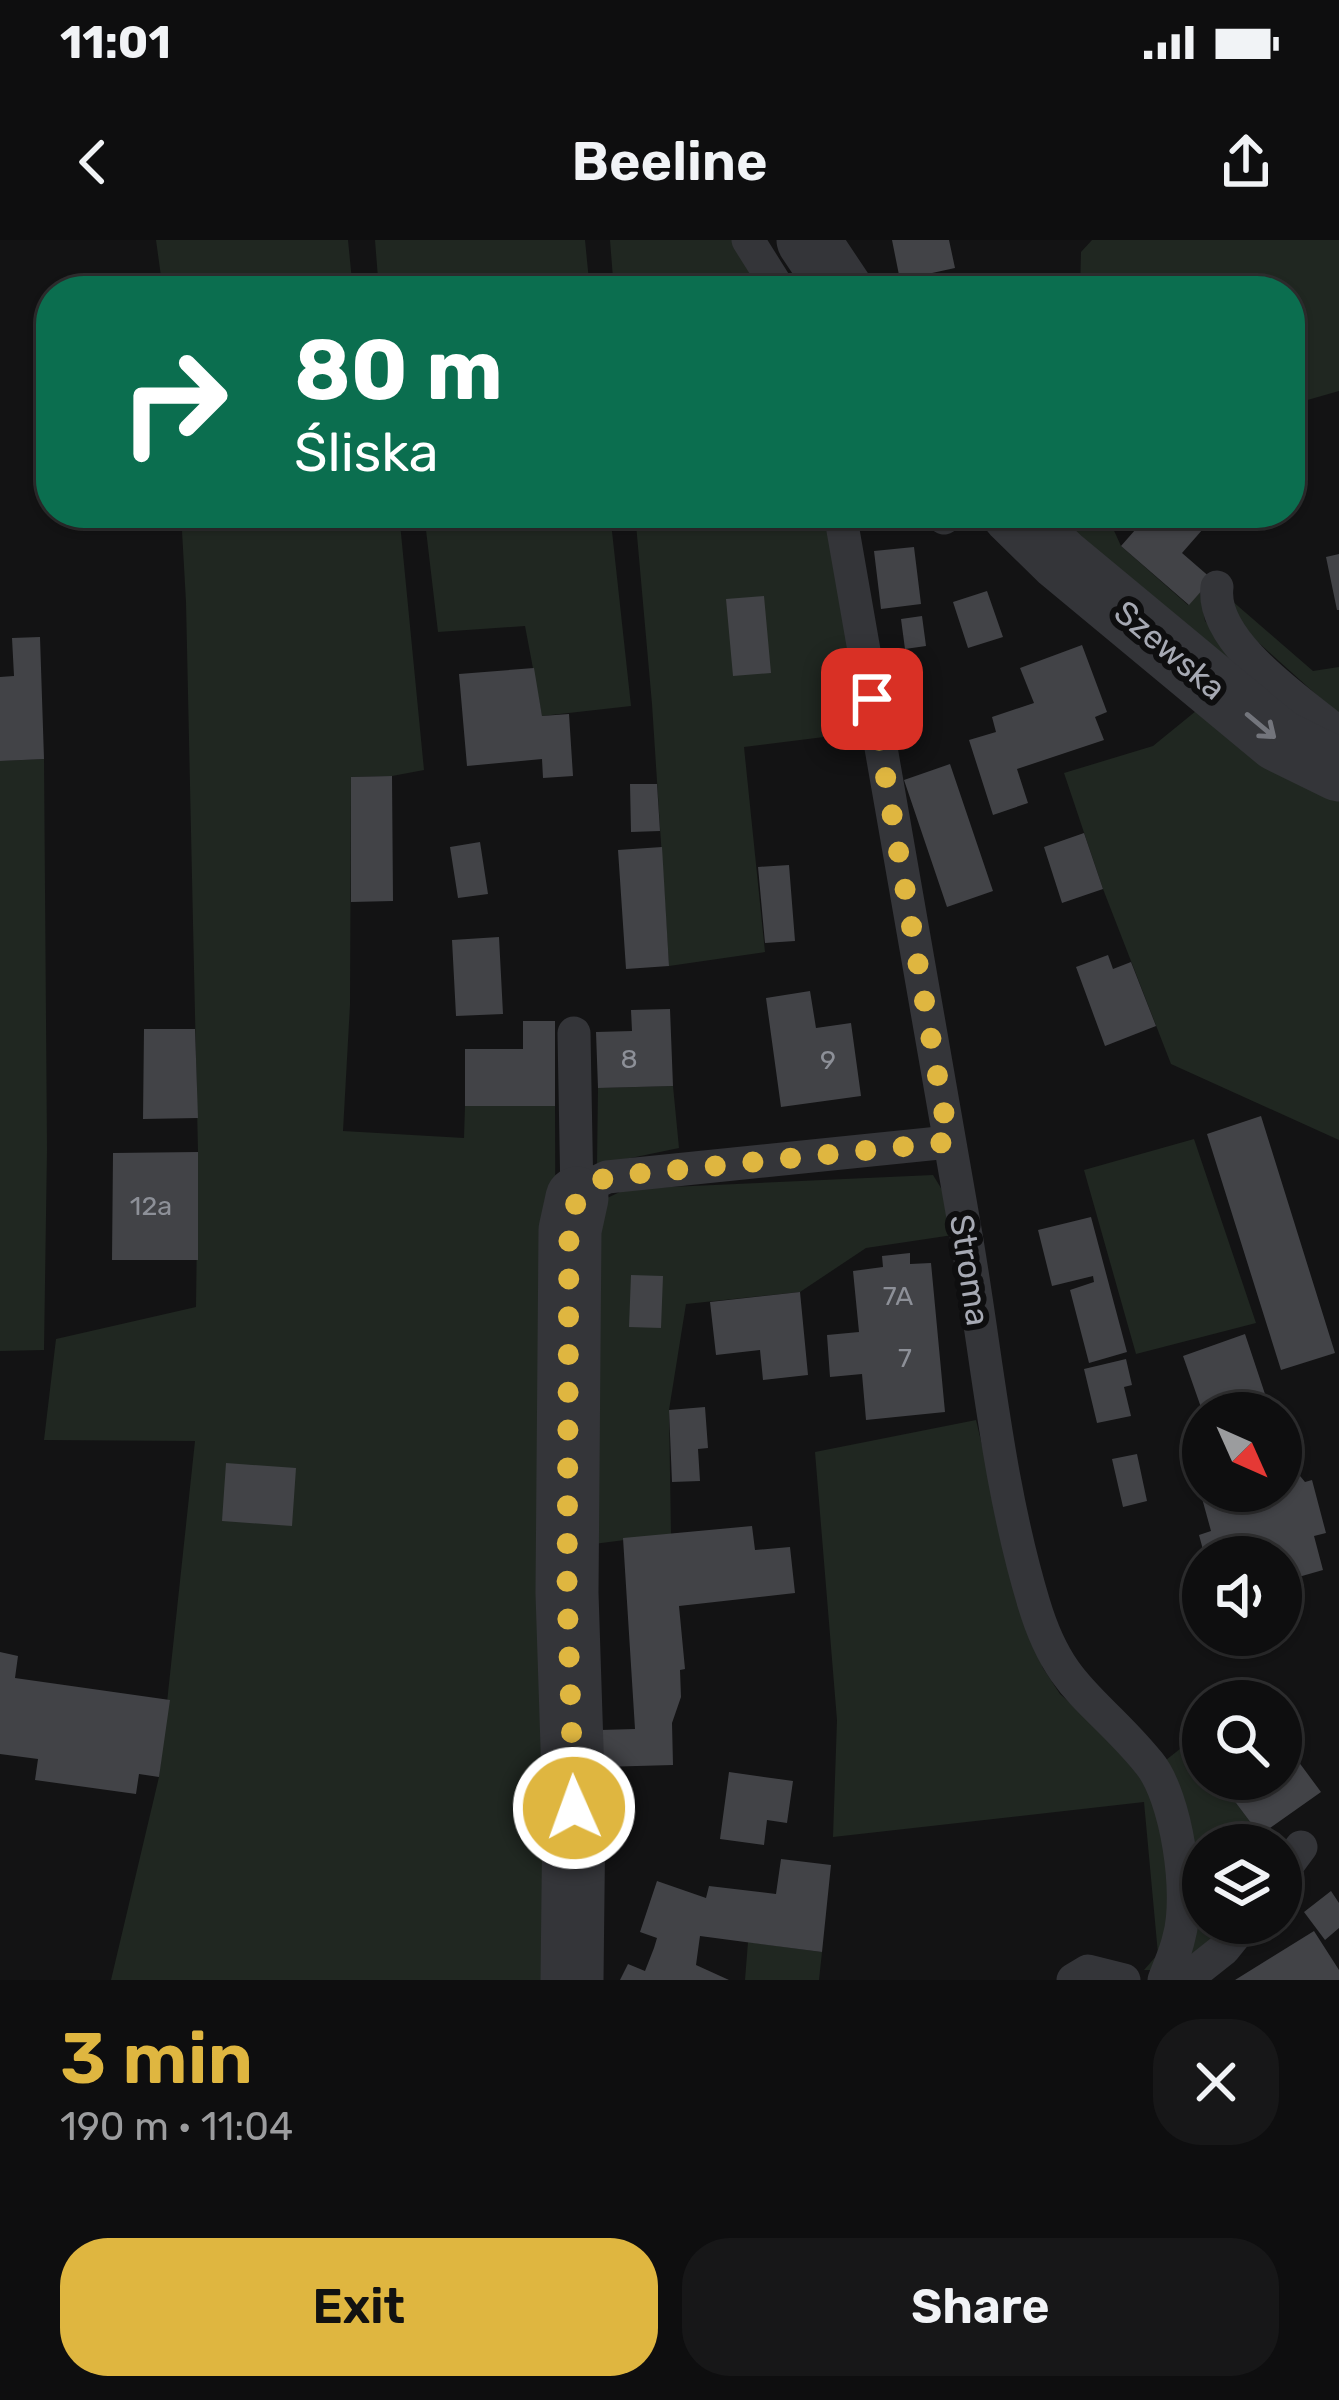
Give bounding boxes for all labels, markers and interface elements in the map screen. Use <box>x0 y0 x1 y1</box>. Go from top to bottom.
text: 11:01 <box>60 16 171 69</box>
icon: back <box>60 129 126 195</box>
icon: share <box>1213 129 1279 195</box>
text: Beeline <box>571 130 768 194</box>
text: 80 m <box>294 320 503 420</box>
icon: right <box>96 324 252 480</box>
text: Śliska <box>294 421 438 485</box>
street label: Szewska <box>1107 592 1233 708</box>
pin <box>821 648 923 750</box>
icon: arrive <box>839 666 905 732</box>
one-way arrow <box>1245 711 1276 739</box>
house number: 8 <box>620 1043 638 1075</box>
house number: 9 <box>820 1044 836 1076</box>
house number: 12a <box>130 1190 172 1222</box>
street label: Stroma <box>942 1212 998 1328</box>
house number: 7A <box>883 1280 913 1312</box>
house number: 7 <box>898 1342 912 1374</box>
north arrow <box>1182 1392 1302 1512</box>
map controls <box>1182 1392 1302 1944</box>
button: sound <box>1182 1536 1302 1656</box>
button: search <box>1182 1680 1302 1800</box>
position arrow <box>511 1745 637 1871</box>
button: layers <box>1182 1824 1302 1944</box>
text: 3 min <box>60 2016 253 2101</box>
button: close <box>1153 2019 1279 2145</box>
text: 190 m · 11:04 <box>60 2104 293 2150</box>
button: Exit <box>60 2238 658 2376</box>
button: Share <box>682 2238 1279 2376</box>

